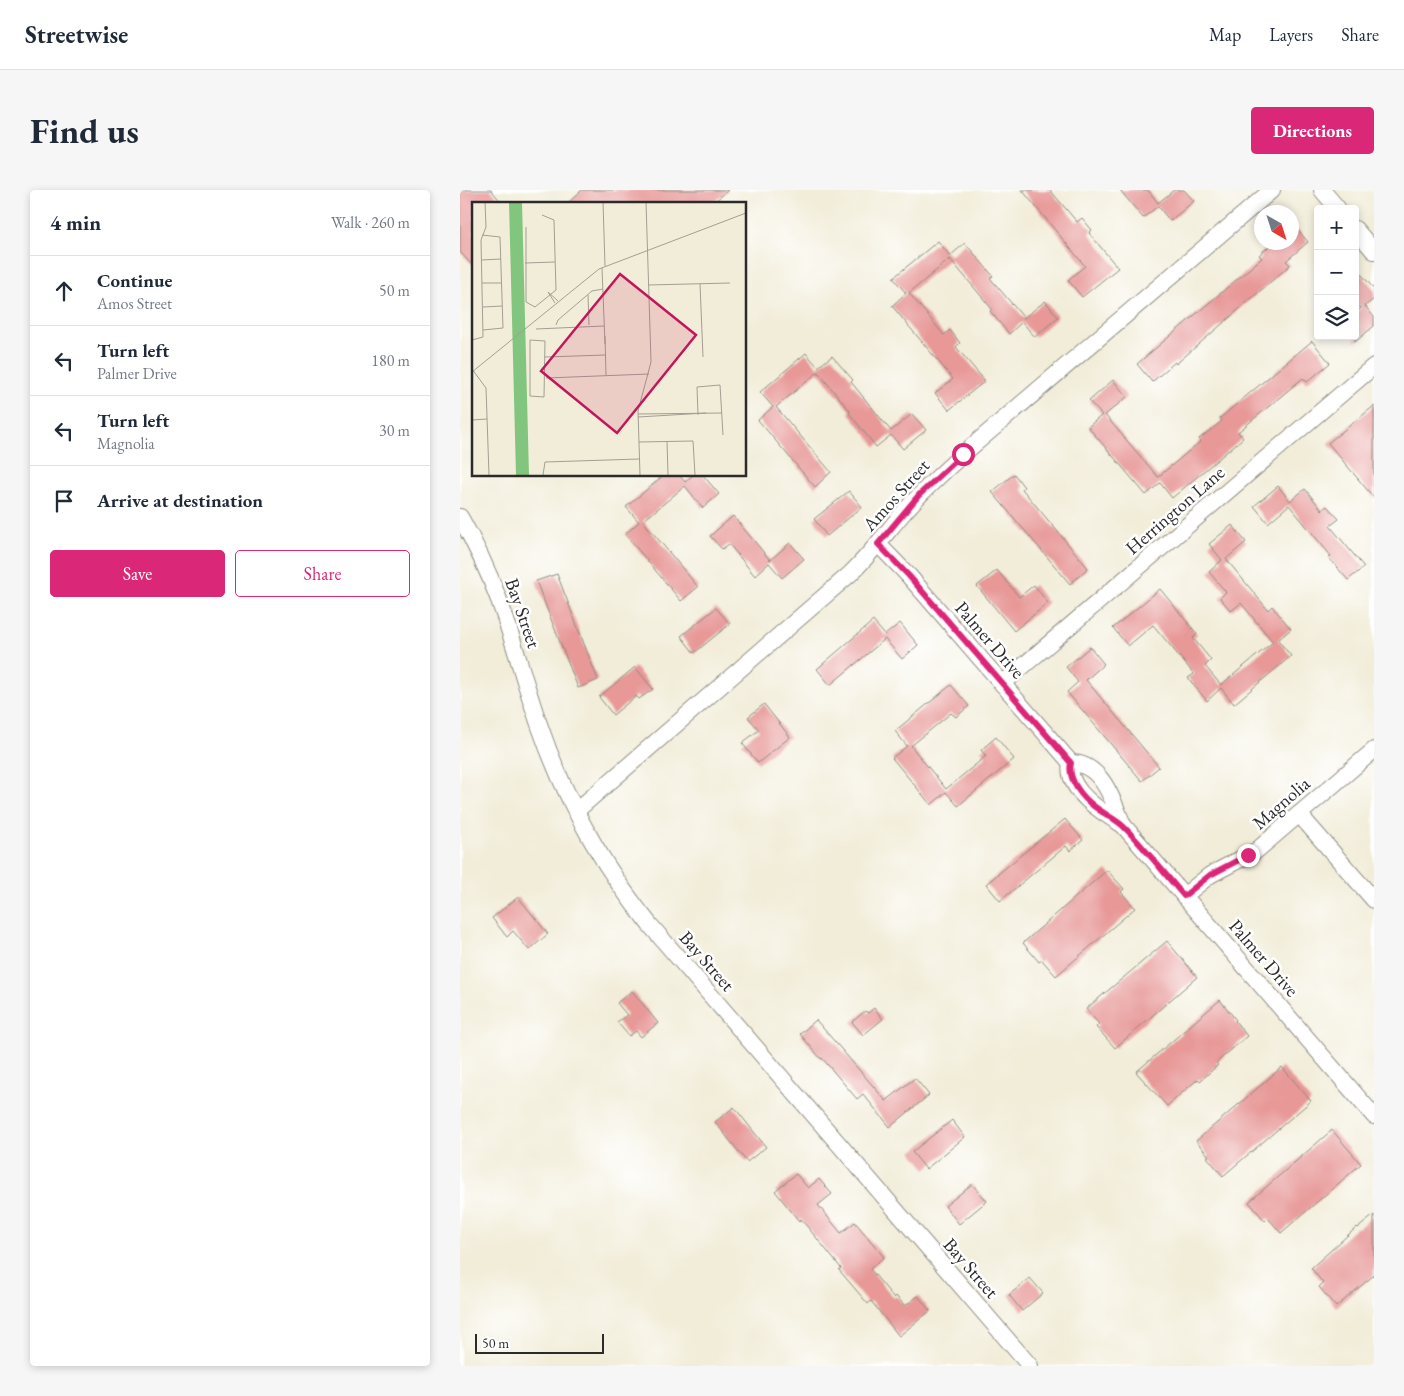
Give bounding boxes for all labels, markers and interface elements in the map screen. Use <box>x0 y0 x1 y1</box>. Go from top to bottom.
text: Streetwise <box>25 19 128 50</box>
text: Map <box>1209 23 1241 46</box>
text: Layers <box>1269 23 1313 46</box>
text: Share <box>1341 23 1379 46</box>
button: Directions <box>1251 107 1374 154</box>
text: Find us <box>30 108 139 153</box>
inset map <box>472 202 746 476</box>
north arrow <box>1254 205 1299 250</box>
map controls <box>1314 205 1359 340</box>
button: + <box>1314 205 1359 250</box>
text: 4 min <box>50 209 101 236</box>
text: Walk · 260 m <box>331 212 410 233</box>
button: − <box>1314 250 1359 295</box>
text: Continue <box>97 268 172 293</box>
icon: ahead <box>50 277 78 305</box>
text: 50 m <box>379 280 410 301</box>
text: Amos Street <box>97 293 172 314</box>
button: layers <box>1314 295 1359 340</box>
text: Turn left <box>97 338 169 363</box>
icon: left <box>50 347 78 375</box>
text: 180 m <box>371 350 410 371</box>
text: Palmer Drive <box>97 363 177 384</box>
text: Turn left <box>97 408 169 433</box>
icon: left <box>50 417 78 445</box>
text: 30 m <box>379 420 410 441</box>
text: Magnolia <box>97 433 155 454</box>
route start <box>952 443 975 466</box>
street label: Amos Street <box>856 454 935 537</box>
street label: Herrington Lane <box>1120 460 1230 560</box>
icon: arrive <box>50 487 78 515</box>
text: Arrive at destination <box>97 488 263 513</box>
button: Save <box>50 550 225 597</box>
button: Share <box>235 550 410 597</box>
street label: Bay Street <box>499 575 547 651</box>
street label: Palmer Drive <box>950 596 1030 684</box>
street label: Magnolia <box>1247 771 1315 835</box>
route end <box>1237 844 1260 867</box>
street label: Palmer Drive <box>1224 914 1304 1002</box>
street label: Bay Street <box>674 925 740 997</box>
street label: Bay Street <box>938 1232 1004 1304</box>
scale bar <box>475 1331 604 1354</box>
text: 50 m <box>482 1334 509 1352</box>

